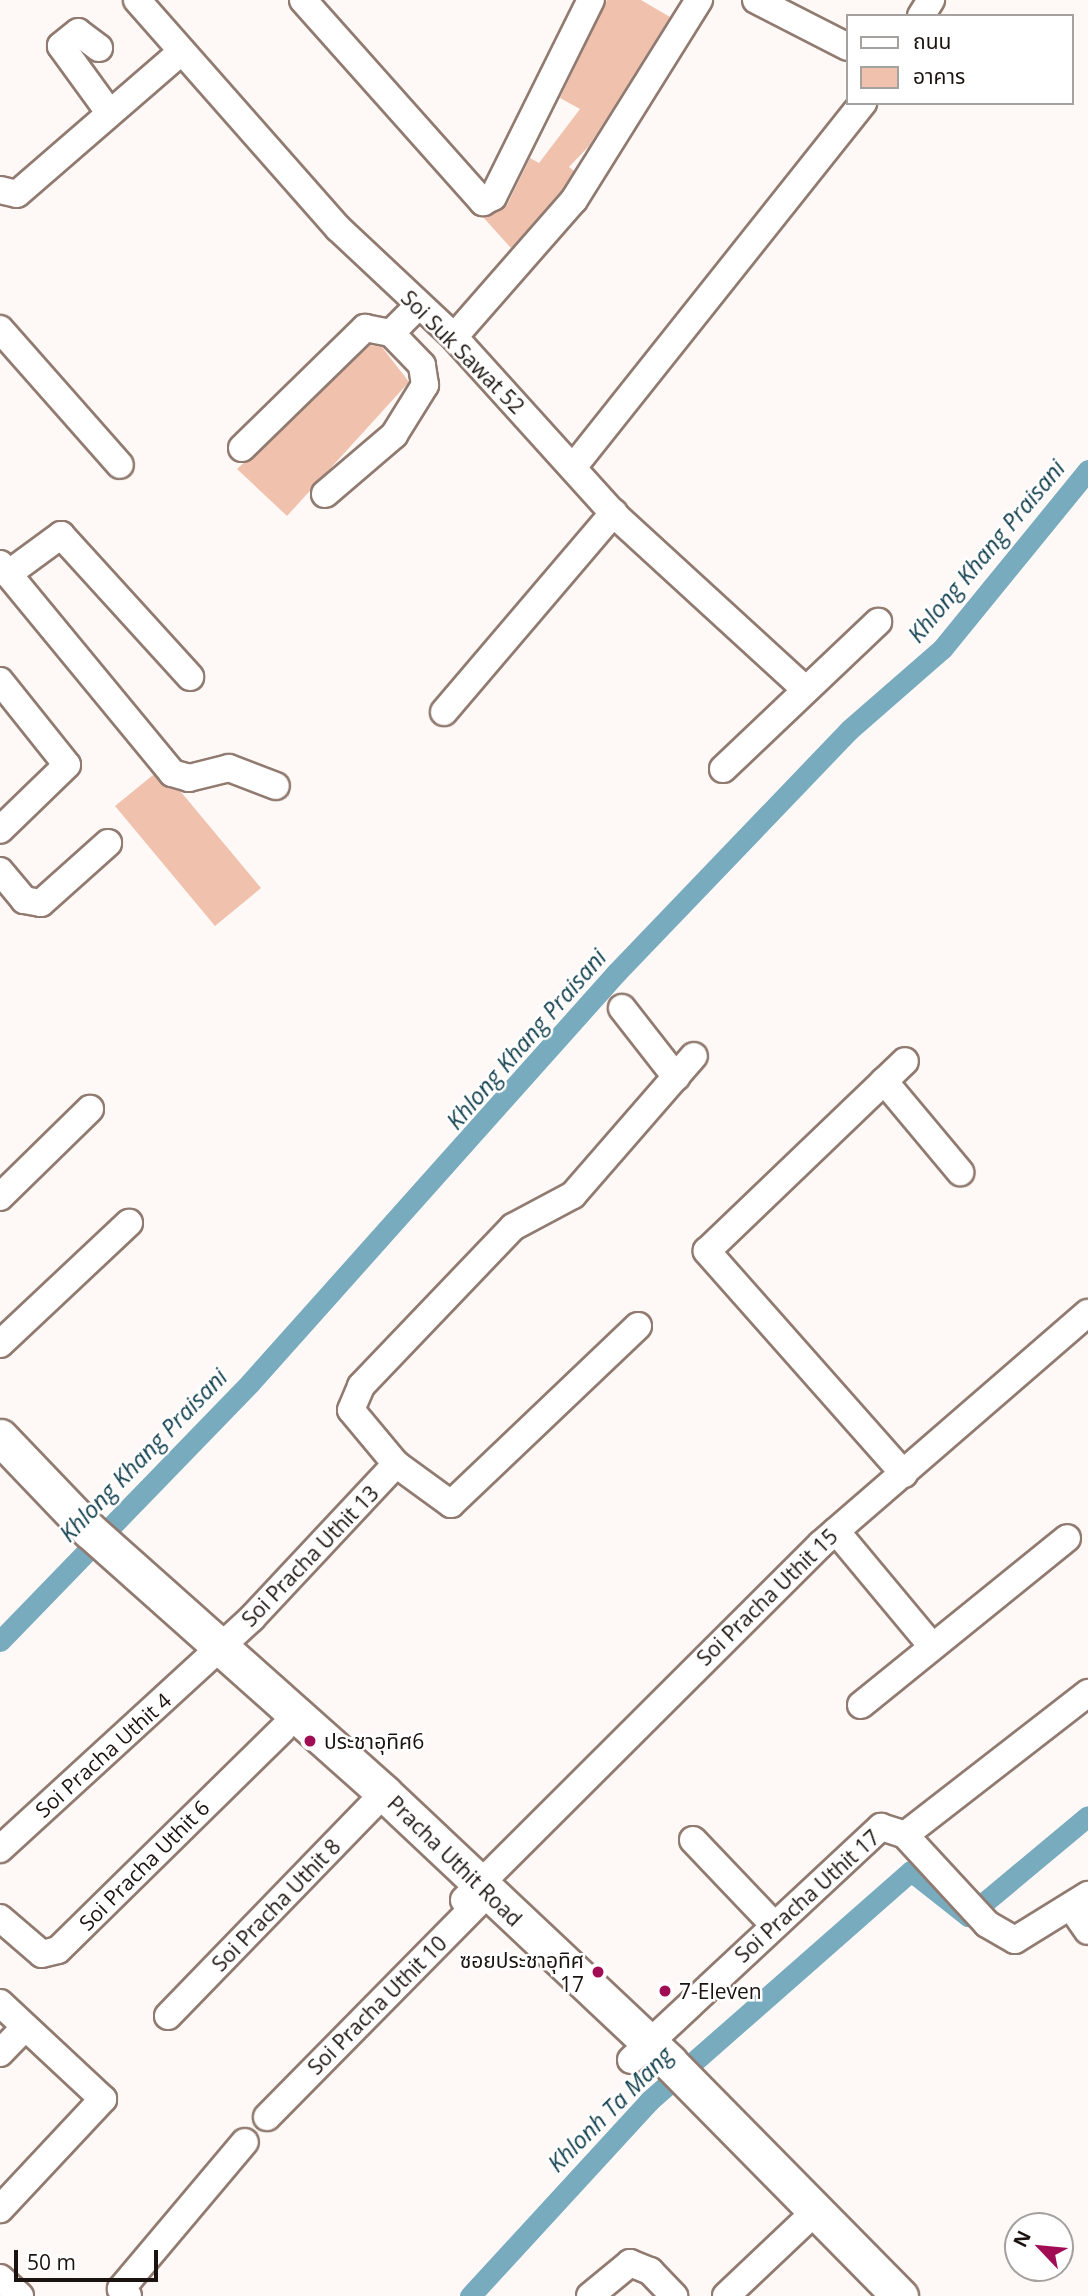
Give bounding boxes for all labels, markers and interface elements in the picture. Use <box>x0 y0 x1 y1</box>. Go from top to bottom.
legend <box>846 14 1074 105</box>
text: ถนน <box>913 27 951 55</box>
text: อาคาร <box>913 62 965 90</box>
street label: Soi Suk Sawat 52 <box>396 285 530 419</box>
water label: Khlong Khang Praisani <box>902 454 1070 648</box>
water label: Khlong Khang Praisani <box>440 943 612 1135</box>
water label: Khlong Khang Praisani <box>53 1363 233 1547</box>
street label: Soi Pracha Uthit 13 <box>236 1480 384 1632</box>
street label: Soi Pracha Uthit 15 <box>691 1523 843 1671</box>
street label: Soi Pracha Uthit 4 <box>30 1687 176 1823</box>
place label: ประชาอุทิศ6 <box>324 1728 424 1754</box>
marker: ประชาอุทิศ6 <box>302 1733 318 1749</box>
street label: Pracha Uthit Road <box>383 1790 527 1932</box>
street label: Soi Pracha Uthit 6 <box>74 1795 214 1935</box>
street label: Soi Pracha Uthit 17 <box>730 1824 884 1968</box>
street label: Soi Pracha Uthit 8 <box>207 1834 345 1976</box>
street label: Soi Pracha Uthit 10 <box>302 1930 452 2080</box>
place label: ซอยประชาอุทิศ 17 <box>460 1947 584 1997</box>
marker: ซอยประชาอุทิศ 17 <box>590 1964 606 1980</box>
place label: 7-Eleven <box>679 1978 762 2004</box>
marker: 7-Eleven <box>657 1983 673 1999</box>
water label: Khlonh Ta Mang <box>542 2041 678 2177</box>
north arrow <box>1004 2212 1074 2282</box>
text: N <box>1007 2226 1037 2251</box>
scale bar <box>18 2236 161 2280</box>
text: 50 m <box>27 2248 76 2276</box>

